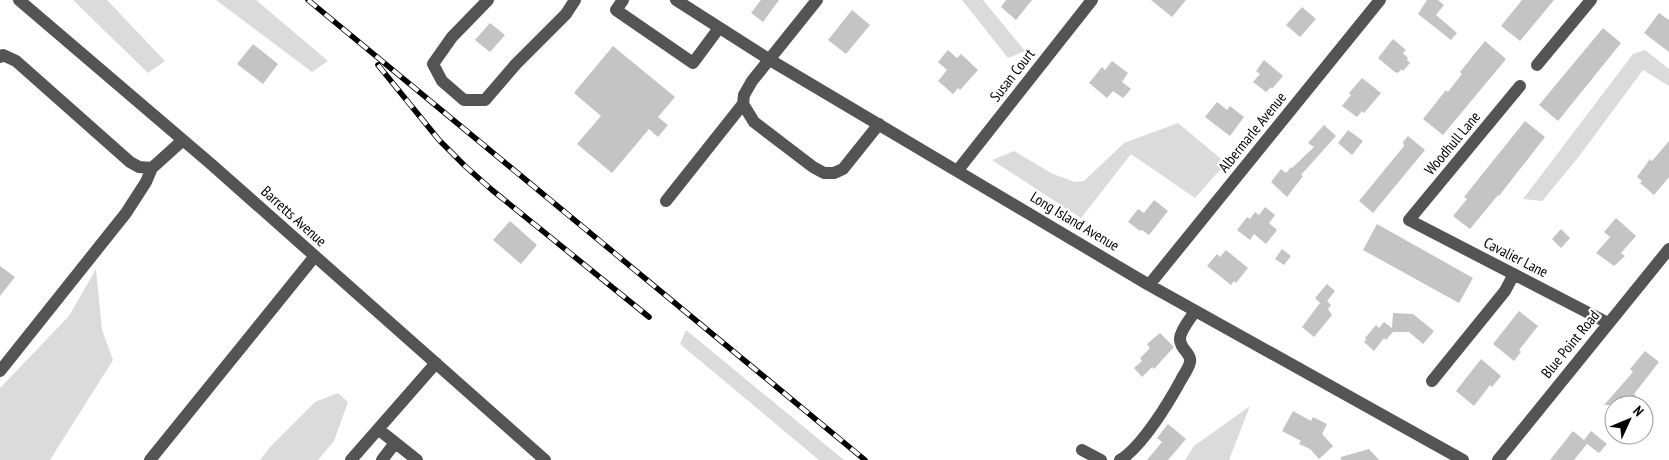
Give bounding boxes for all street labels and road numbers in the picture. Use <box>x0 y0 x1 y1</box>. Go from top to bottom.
street label: Susan Court <box>985 45 1039 105</box>
street label: Albermarle Avenue <box>1214 88 1290 176</box>
street label: Woodhull Lane <box>1420 107 1484 179</box>
street label: Barretts Avenue <box>257 182 331 250</box>
street label: Long Island Avenue <box>1027 187 1123 255</box>
street label: Cavalier Lane <box>1481 233 1551 281</box>
street label: Blue Point Road <box>1537 306 1603 382</box>

